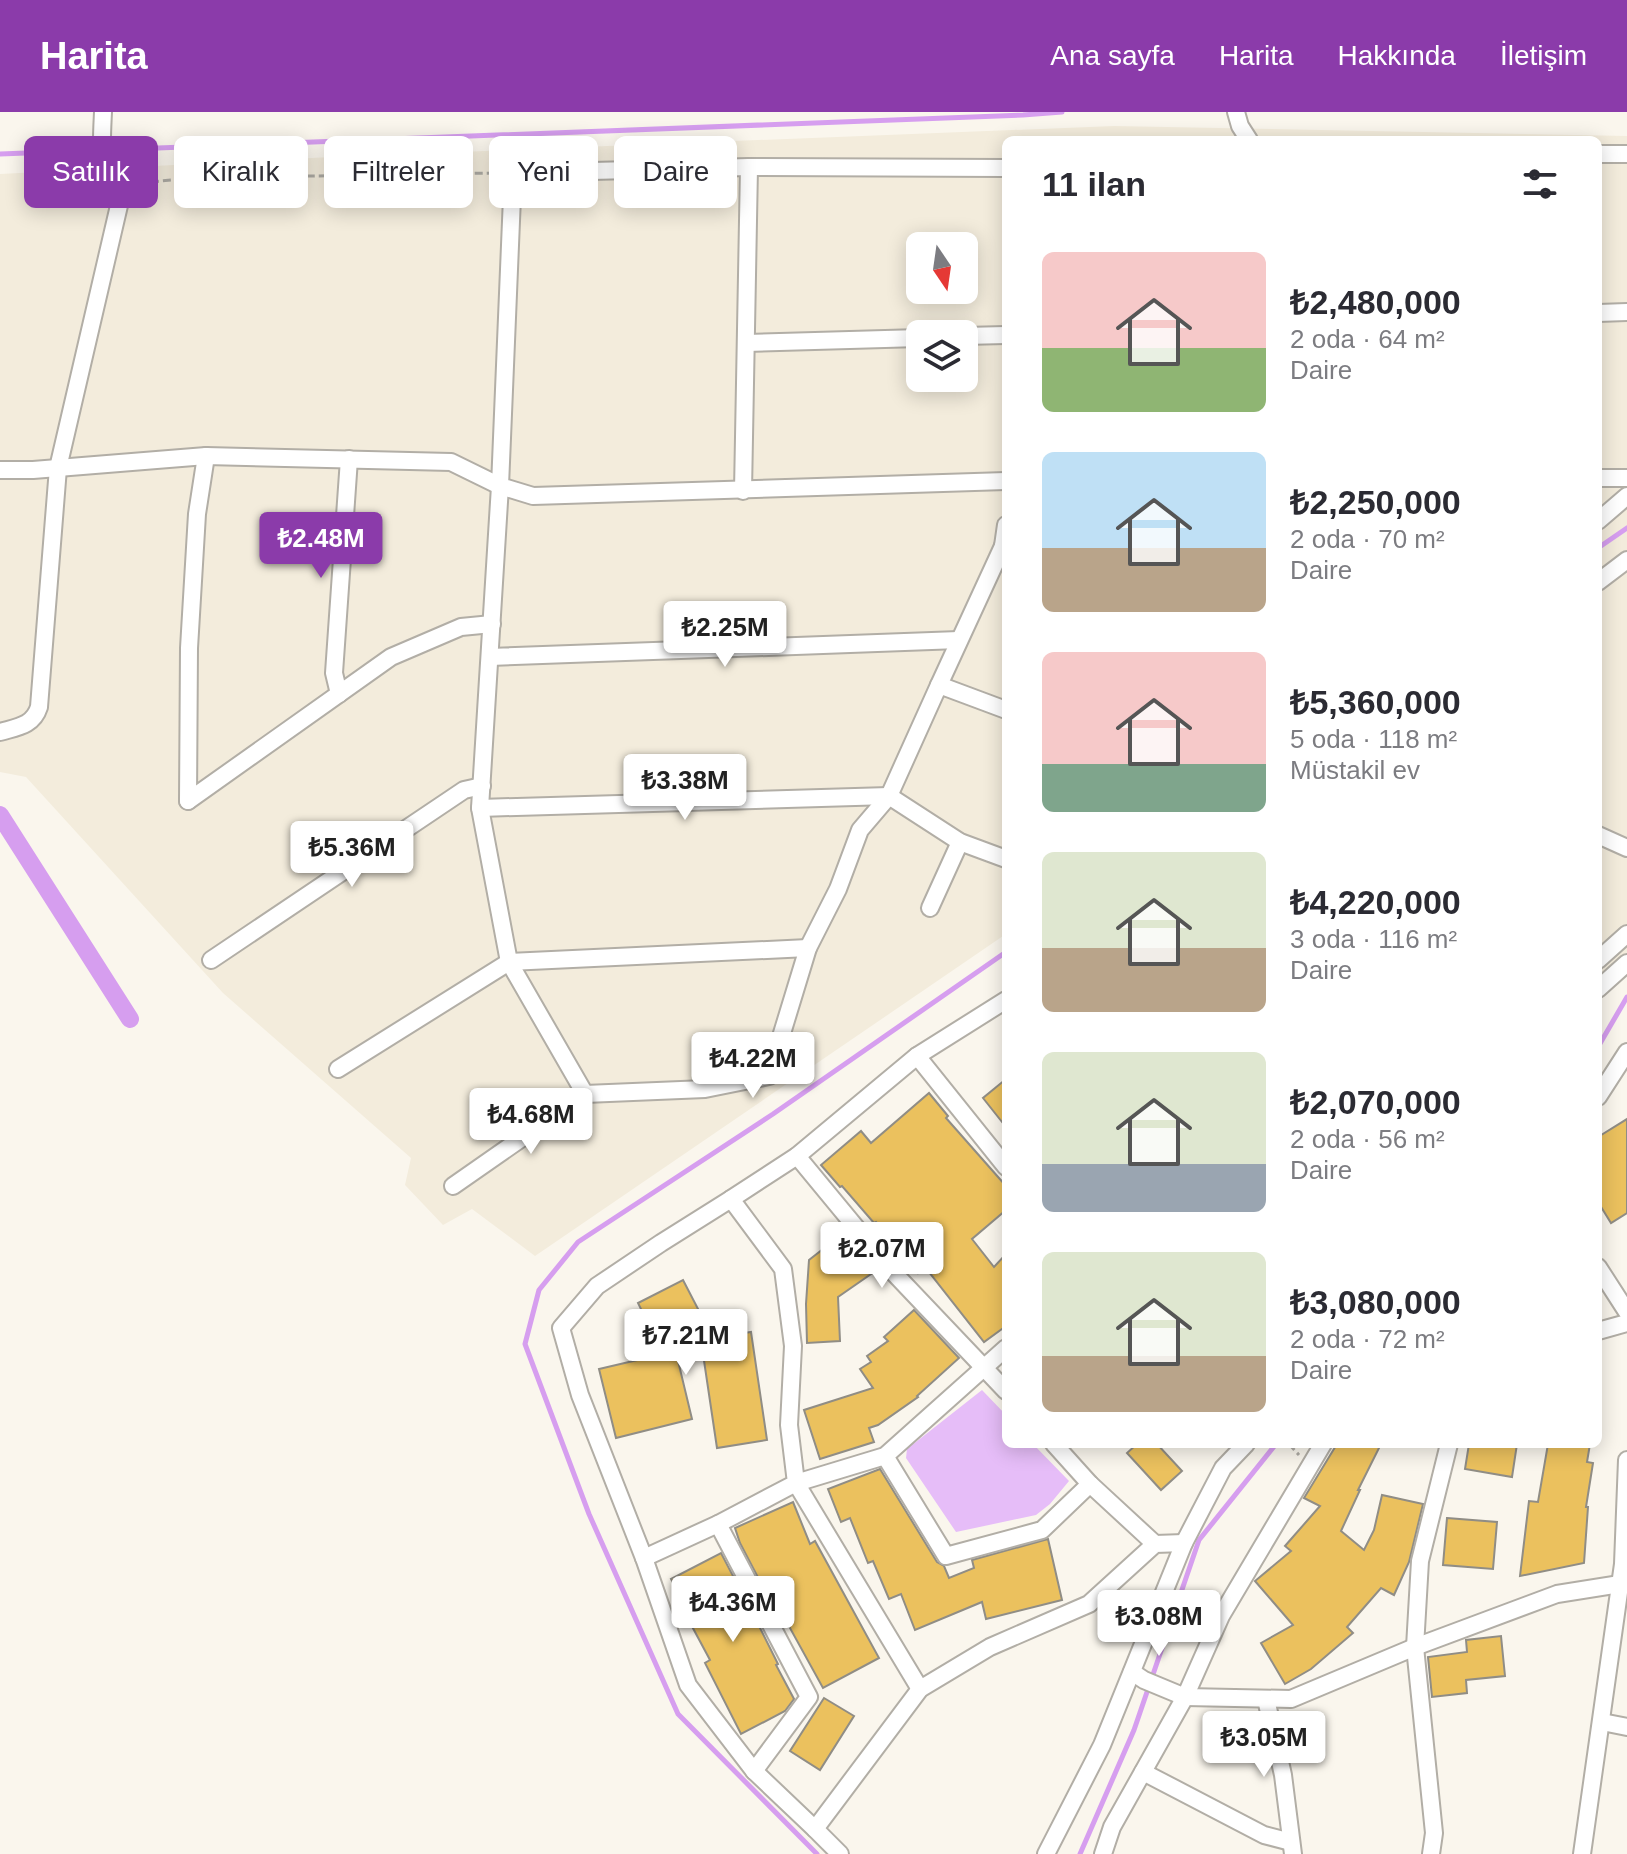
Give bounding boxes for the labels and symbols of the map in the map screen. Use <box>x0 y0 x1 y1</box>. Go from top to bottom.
north arrow <box>906 232 978 304</box>
pin: ₺2.48M <box>256 512 386 580</box>
pin: ₺2.25M <box>660 601 790 669</box>
pin: ₺3.38M <box>620 754 750 822</box>
pin: ₺5.36M <box>287 821 417 889</box>
pin: ₺4.22M <box>688 1032 818 1100</box>
pin: ₺4.68M <box>466 1088 596 1156</box>
pin: ₺2.07M <box>817 1222 947 1290</box>
pin: ₺7.21M <box>621 1309 751 1377</box>
pin: ₺4.36M <box>668 1576 798 1644</box>
pin: ₺3.08M <box>1094 1590 1224 1658</box>
pin: ₺3.05M <box>1199 1711 1329 1779</box>

